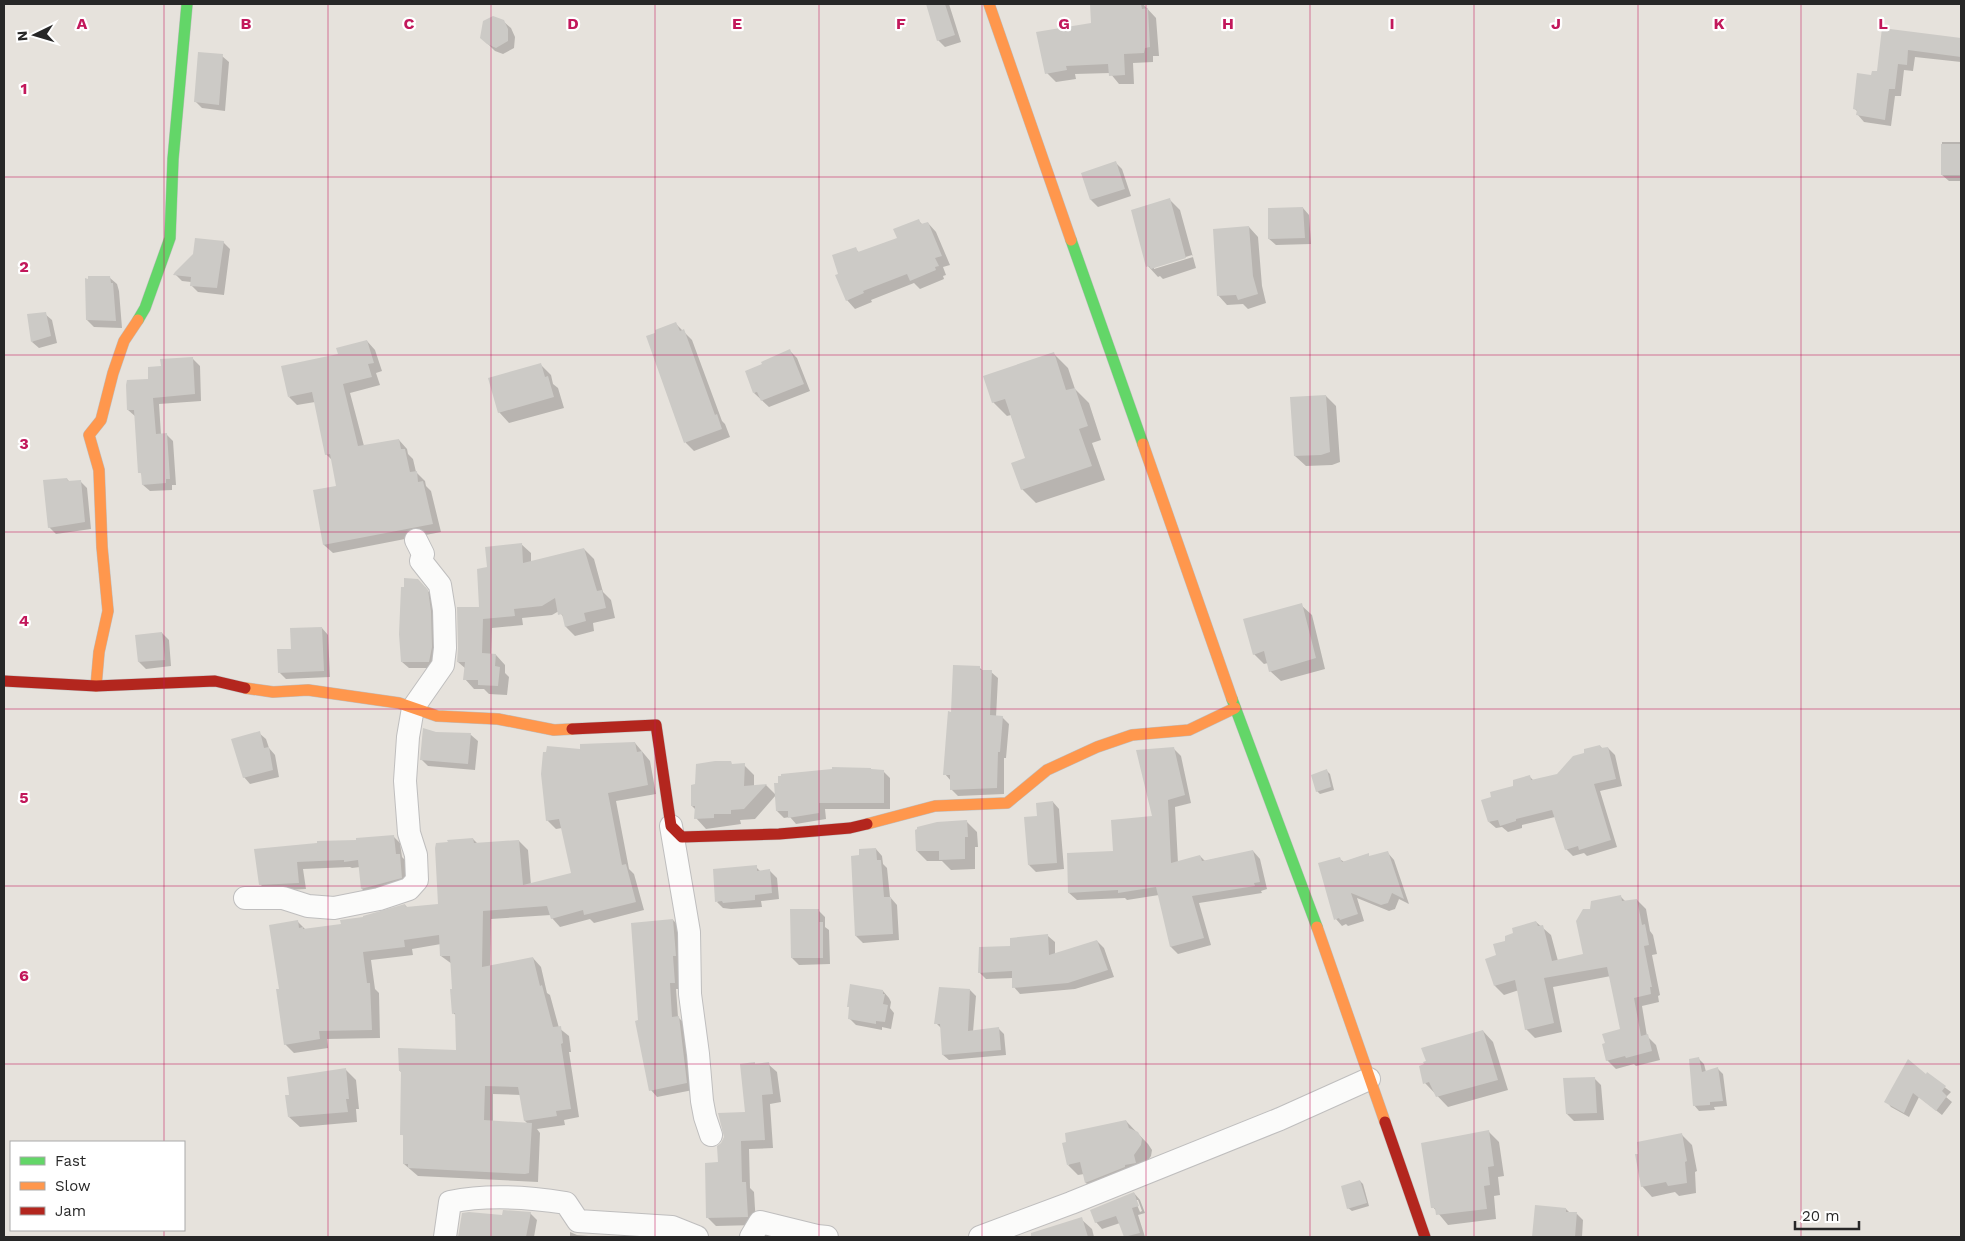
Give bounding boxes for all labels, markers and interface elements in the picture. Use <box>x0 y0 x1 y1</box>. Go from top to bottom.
north arrow <box>10 10 60 60</box>
text: A <box>77 14 88 33</box>
text: B <box>241 14 252 33</box>
text: C <box>404 14 415 33</box>
text: D <box>567 14 579 33</box>
text: E <box>732 14 742 33</box>
text: F <box>896 14 906 33</box>
text: G <box>1058 14 1070 33</box>
text: H <box>1222 14 1234 33</box>
text: I <box>1389 14 1395 33</box>
text: J <box>1551 14 1561 33</box>
text: K <box>1713 14 1725 33</box>
text: L <box>1878 14 1888 33</box>
text: N <box>14 30 30 42</box>
text: 1 <box>21 79 27 98</box>
text: 2 <box>19 257 29 276</box>
text: 3 <box>19 434 29 453</box>
text: 4 <box>19 611 29 630</box>
text: 5 <box>19 788 29 807</box>
text: 6 <box>19 966 29 985</box>
legend <box>10 1141 185 1231</box>
text: Fast <box>55 1152 87 1170</box>
text: Slow <box>55 1177 91 1195</box>
scale bar <box>1795 1198 1859 1230</box>
text: Jam <box>55 1202 86 1220</box>
text: 20 m <box>1802 1207 1840 1225</box>

